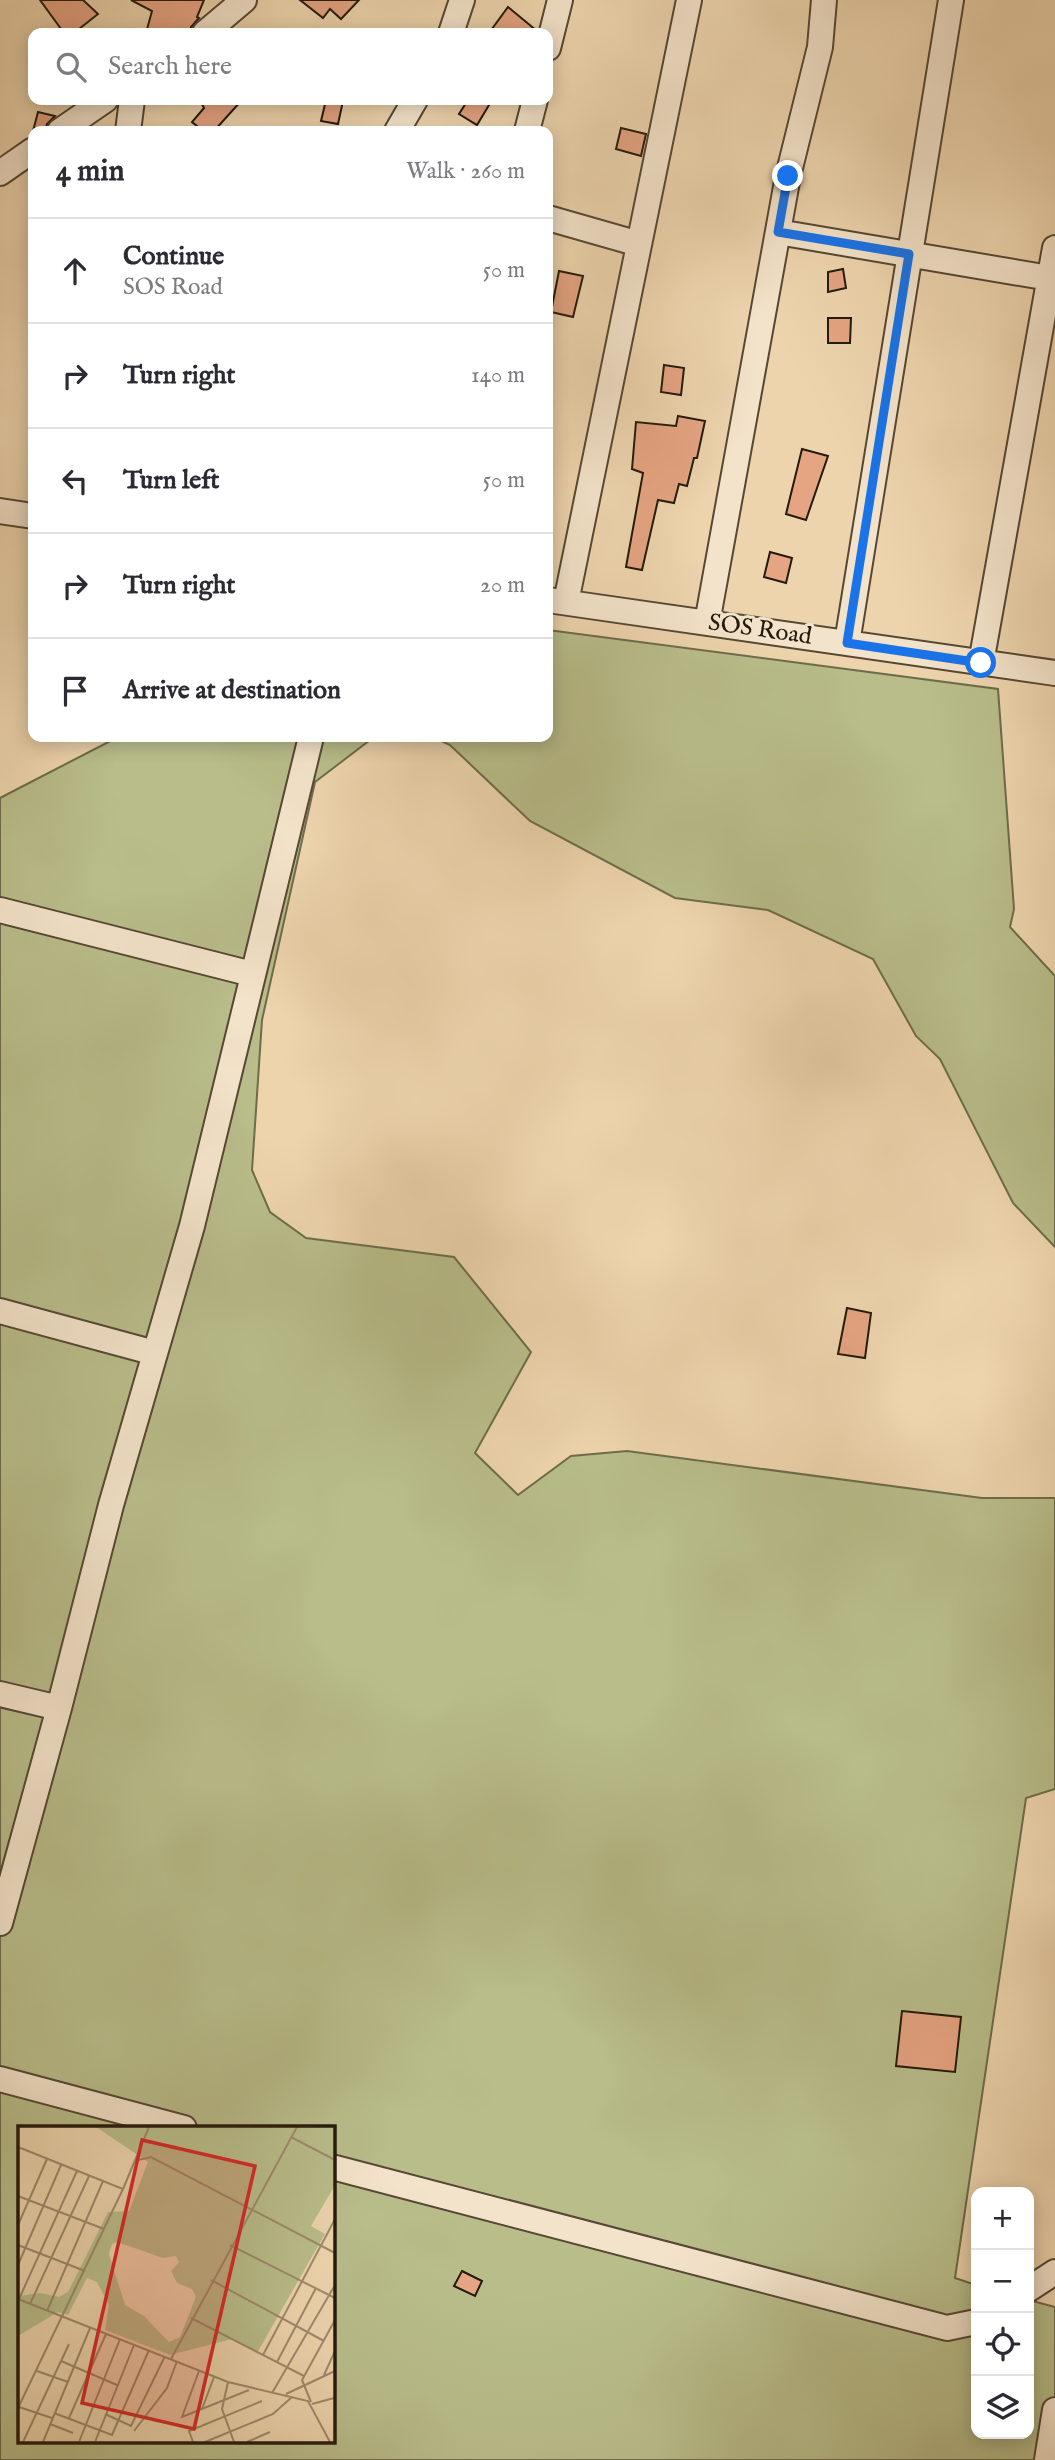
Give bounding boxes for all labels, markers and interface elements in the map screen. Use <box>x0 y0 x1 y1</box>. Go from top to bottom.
search box <box>28 28 553 105</box>
icon: search <box>52 48 90 86</box>
text: Search here <box>108 50 232 83</box>
text: 4 min <box>56 153 124 191</box>
text: Walk · 260 m <box>406 157 525 186</box>
route end <box>772 160 803 191</box>
text: Continue <box>123 240 224 273</box>
icon: ahead <box>56 252 94 290</box>
text: 50 m <box>483 256 525 285</box>
text: SOS Road <box>123 273 223 302</box>
icon: right <box>56 357 94 395</box>
text: Turn right <box>123 359 236 392</box>
text: 140 m <box>471 361 525 390</box>
icon: left <box>56 462 94 500</box>
text: Turn left <box>123 464 220 497</box>
text: 50 m <box>483 466 525 495</box>
icon: right <box>56 567 94 605</box>
text: Turn right <box>123 569 236 602</box>
text: 20 m <box>480 571 525 600</box>
street label: SOS Road <box>706 607 814 653</box>
route start <box>965 647 996 678</box>
icon: arrive <box>56 672 94 710</box>
text: Arrive at destination <box>123 674 341 707</box>
inset map <box>18 2126 334 2442</box>
map controls <box>971 2187 1034 2439</box>
button: + <box>971 2187 1034 2250</box>
button: − <box>971 2250 1034 2313</box>
button: locate <box>971 2313 1034 2376</box>
button: layers <box>971 2376 1034 2439</box>

